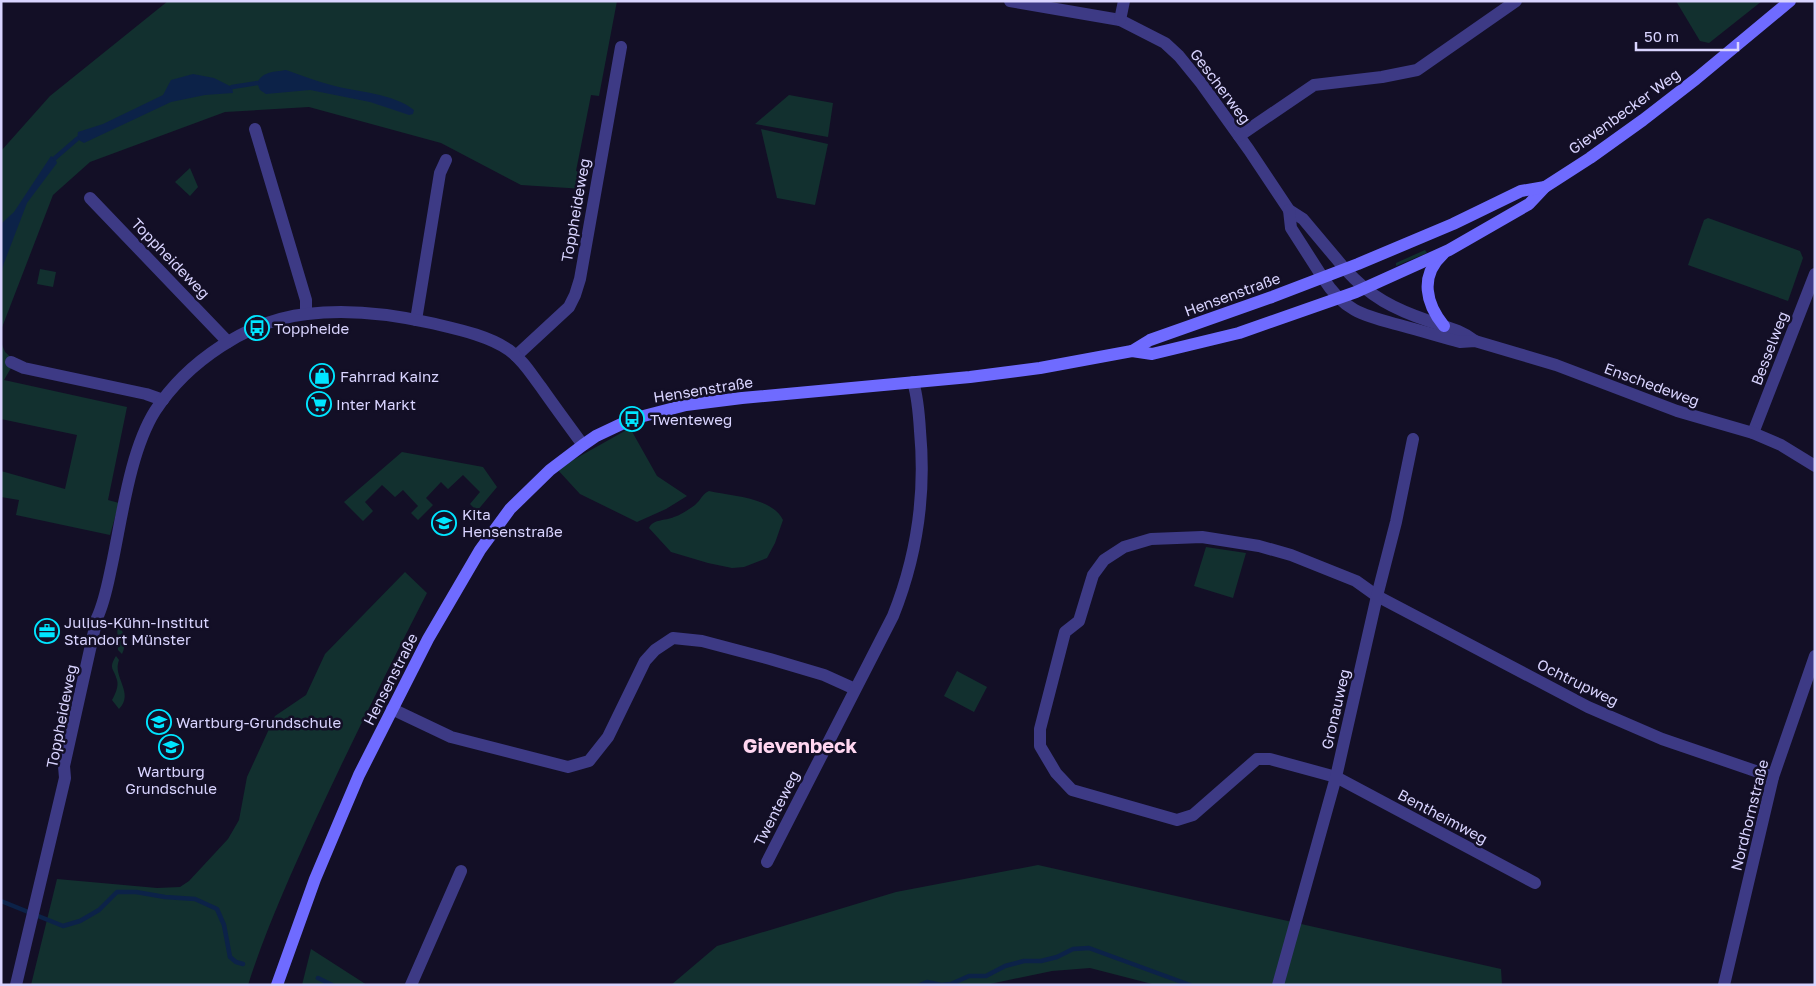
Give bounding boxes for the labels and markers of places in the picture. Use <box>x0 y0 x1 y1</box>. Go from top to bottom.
bus stop icon: Toppheide <box>244 315 270 341</box>
place label: Toppheide <box>274 319 350 337</box>
shop icon: Fahrrad Kainz <box>309 363 335 389</box>
place label: Fahrrad Kainz <box>340 367 439 385</box>
supermarket icon: Inter Markt <box>306 391 332 417</box>
place label: Inter Markt <box>336 395 416 413</box>
bus stop icon: Twenteweg <box>619 406 645 432</box>
place label: Twenteweg <box>650 410 732 428</box>
place label: Kita Hensenstraße <box>462 505 563 540</box>
school or university icon: Kita Hensenstraße <box>431 510 457 536</box>
place label: Julius-Kühn-Institut Standort Münster <box>64 613 209 648</box>
office icon: Julius-Kühn-Institut Standort Münster <box>34 618 60 644</box>
school or university icon: Wartburg-Grundschule <box>146 709 172 735</box>
place label: Wartburg-Grundschule <box>176 713 341 731</box>
school or university icon: Wartburg Grundschule <box>158 734 184 760</box>
place label: Wartburg Grundschule <box>125 762 217 797</box>

